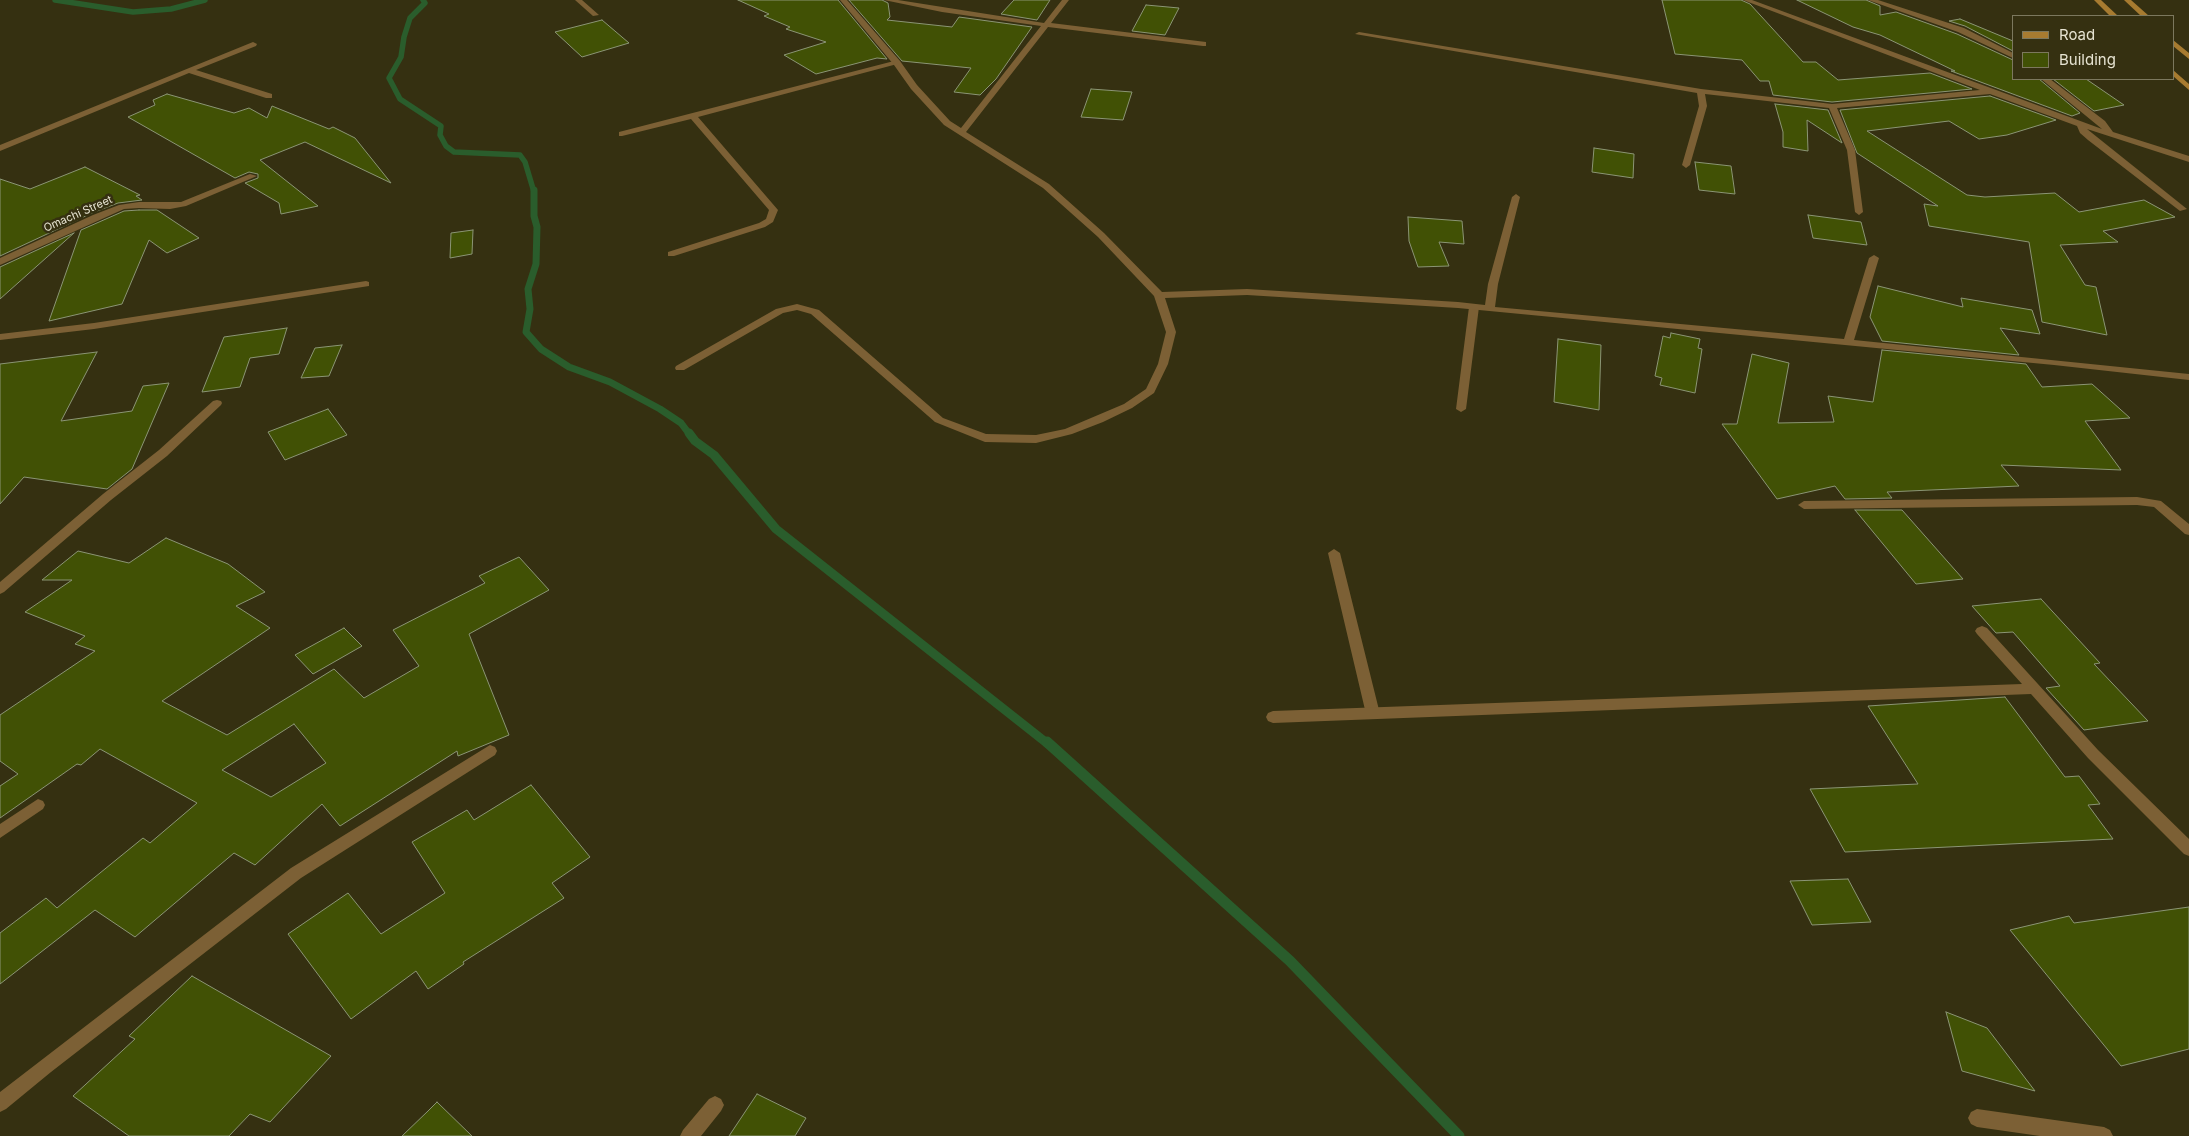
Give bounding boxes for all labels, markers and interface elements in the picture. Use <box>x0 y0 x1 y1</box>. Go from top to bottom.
legend <box>2012 15 2174 80</box>
text: Road <box>2059 25 2095 44</box>
text: Building <box>2059 50 2116 69</box>
street label: Omachi Street <box>42 193 114 235</box>

